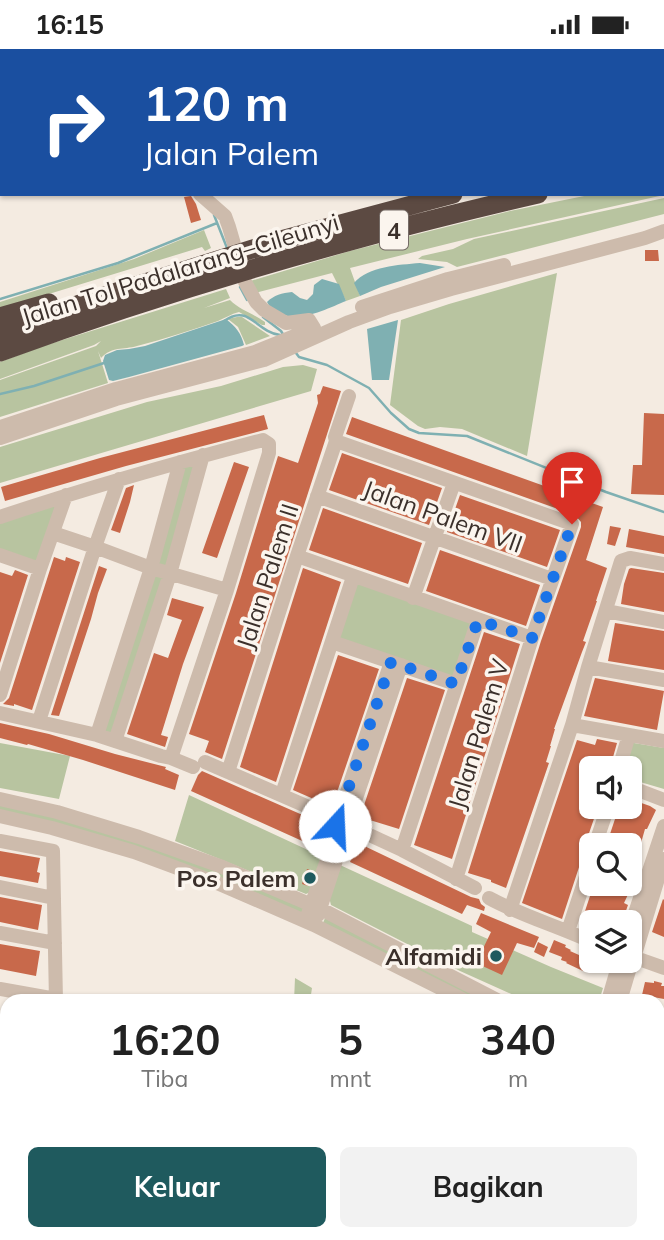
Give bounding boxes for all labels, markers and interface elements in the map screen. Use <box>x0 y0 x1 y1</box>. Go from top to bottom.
text: 16:15 <box>35 8 104 41</box>
text: 120 m <box>143 72 289 133</box>
icon: right <box>28 77 119 168</box>
text: Jalan Palem <box>143 133 319 173</box>
street label: Jalan Tol Padalarang–Cileunyi <box>18 206 342 332</box>
road number: 4 <box>380 211 408 249</box>
pin <box>542 452 602 524</box>
icon: arrive <box>553 463 591 501</box>
street label: Jalan Palem VII <box>359 473 527 559</box>
street label: Jalan Palem II <box>229 500 305 652</box>
street label: Jalan Palem V <box>441 655 515 813</box>
map controls <box>579 756 642 973</box>
button: sound <box>579 756 642 819</box>
position arrow <box>298 789 372 863</box>
button: search <box>579 833 642 896</box>
place label: Pos Palem <box>177 863 296 893</box>
marker: Pos Palem <box>302 870 318 886</box>
button: layers <box>579 910 642 973</box>
place label: Alfamidi <box>385 941 482 971</box>
marker: Alfamidi <box>488 948 504 964</box>
text: 16:20 <box>109 1013 220 1066</box>
text: 5 <box>338 1013 363 1066</box>
text: 340 <box>480 1013 556 1066</box>
text: Tiba <box>141 1064 188 1093</box>
text: mnt <box>329 1064 371 1093</box>
text: m <box>508 1064 528 1093</box>
button: Keluar <box>28 1147 326 1227</box>
button: Bagikan <box>340 1147 637 1227</box>

